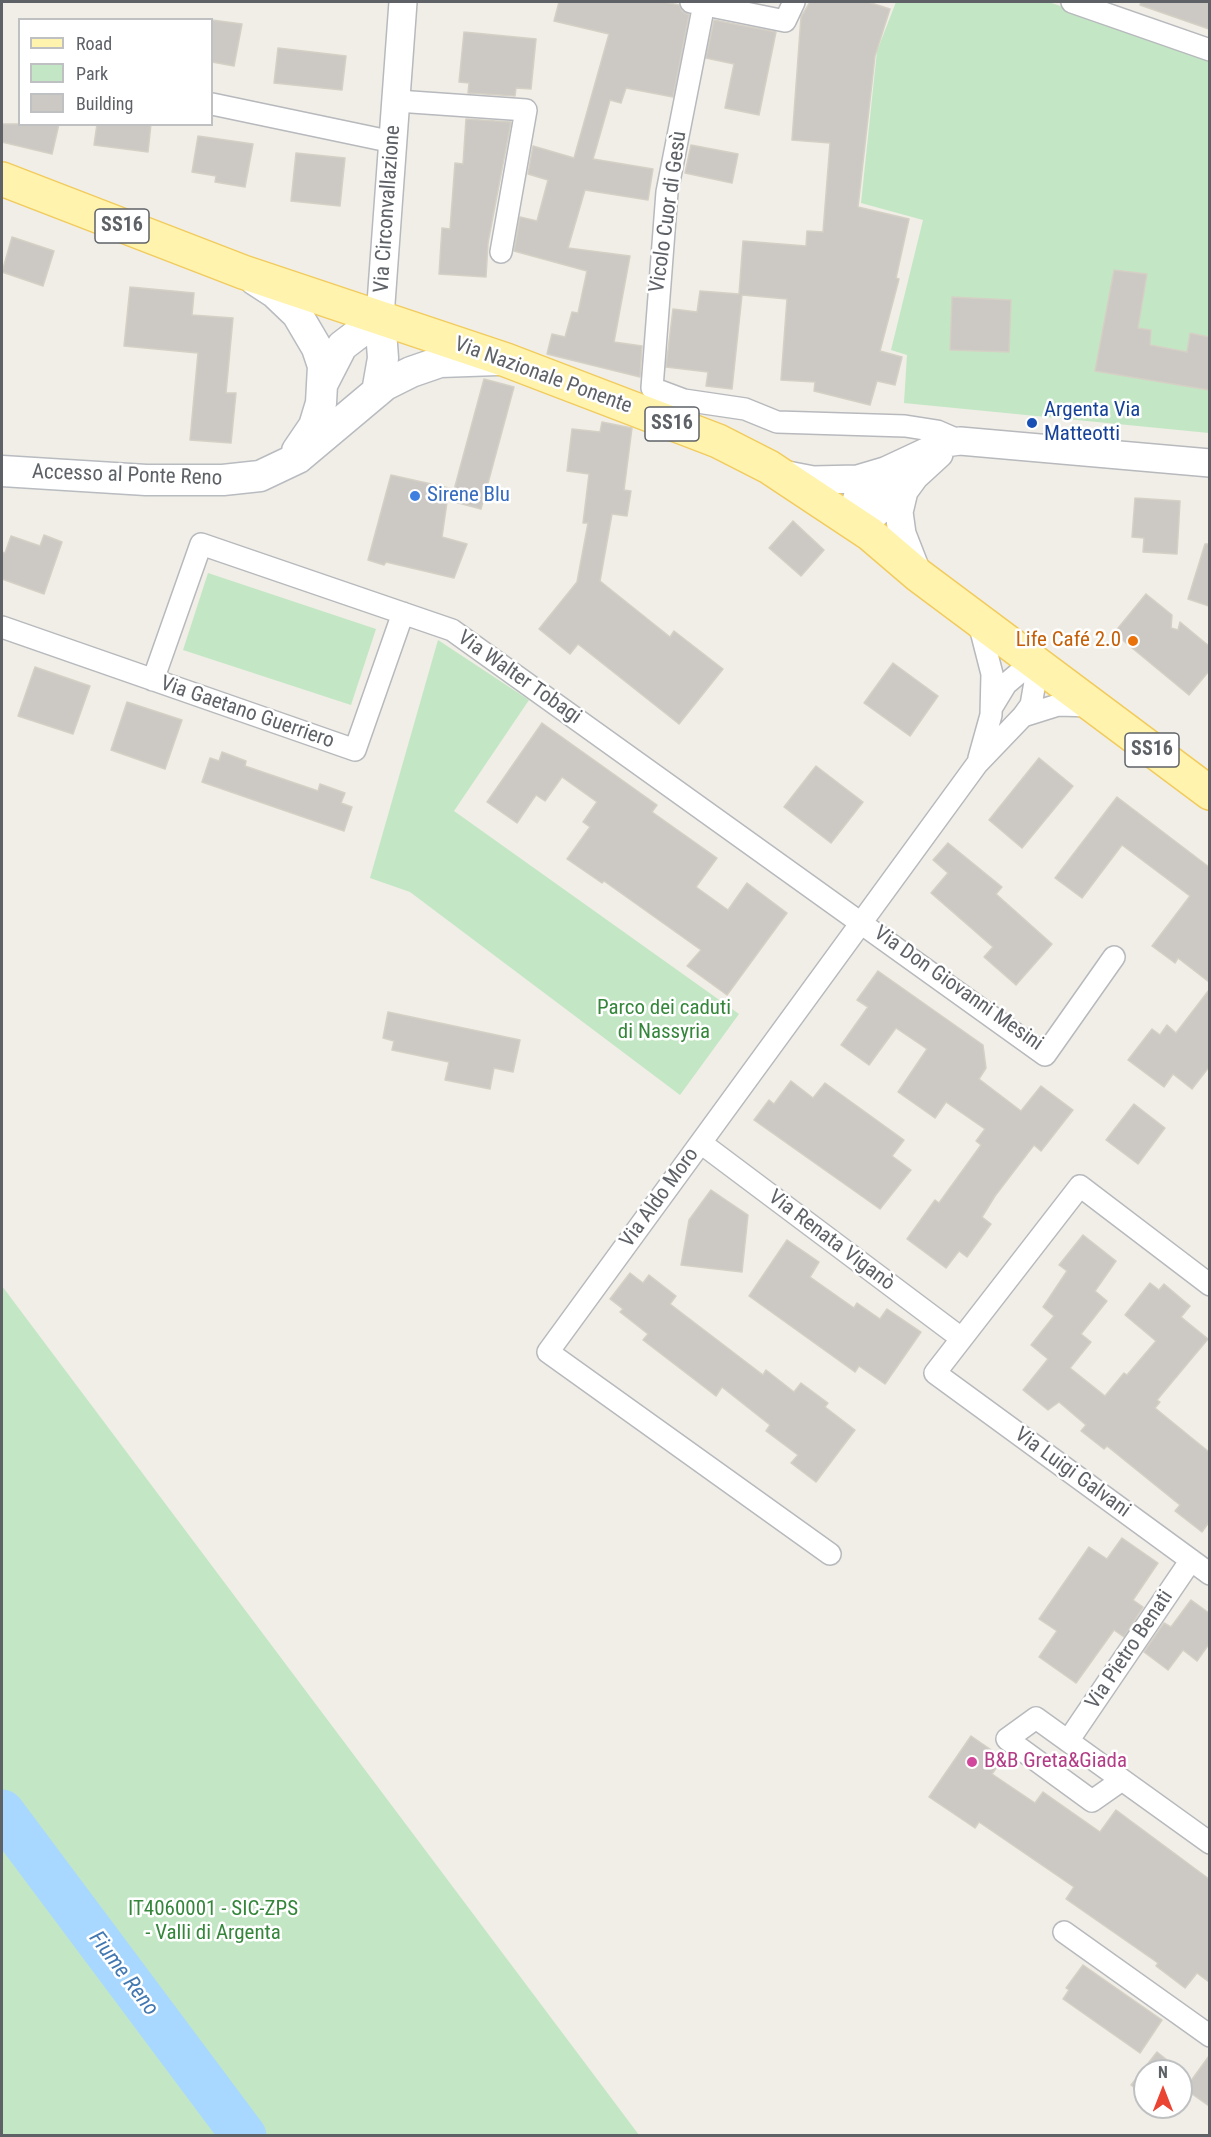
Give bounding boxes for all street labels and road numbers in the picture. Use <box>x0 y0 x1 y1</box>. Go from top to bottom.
street label: Via Circonvallazione <box>370 124 406 294</box>
street label: Vicolo Cuor di Gesù <box>645 130 693 294</box>
road number: SS16 <box>95 209 149 243</box>
street label: Via Nazionale Ponente <box>451 332 635 420</box>
road number: SS16 <box>645 407 699 441</box>
street label: Accesso al Ponte Reno <box>31 460 223 492</box>
street label: Via Walter Tobagi <box>452 626 586 730</box>
street label: Via Gaetano Guerriero <box>157 671 337 755</box>
road number: SS16 <box>1125 733 1179 767</box>
street label: Via Don Giovanni Mesini <box>869 921 1047 1057</box>
street label: Via Aldo Moro <box>615 1143 705 1253</box>
street label: Via Renata Viganò <box>763 1185 899 1297</box>
street label: Via Luigi Galvani <box>1009 1423 1135 1523</box>
street label: Via Pietro Benati <box>1081 1586 1179 1714</box>

